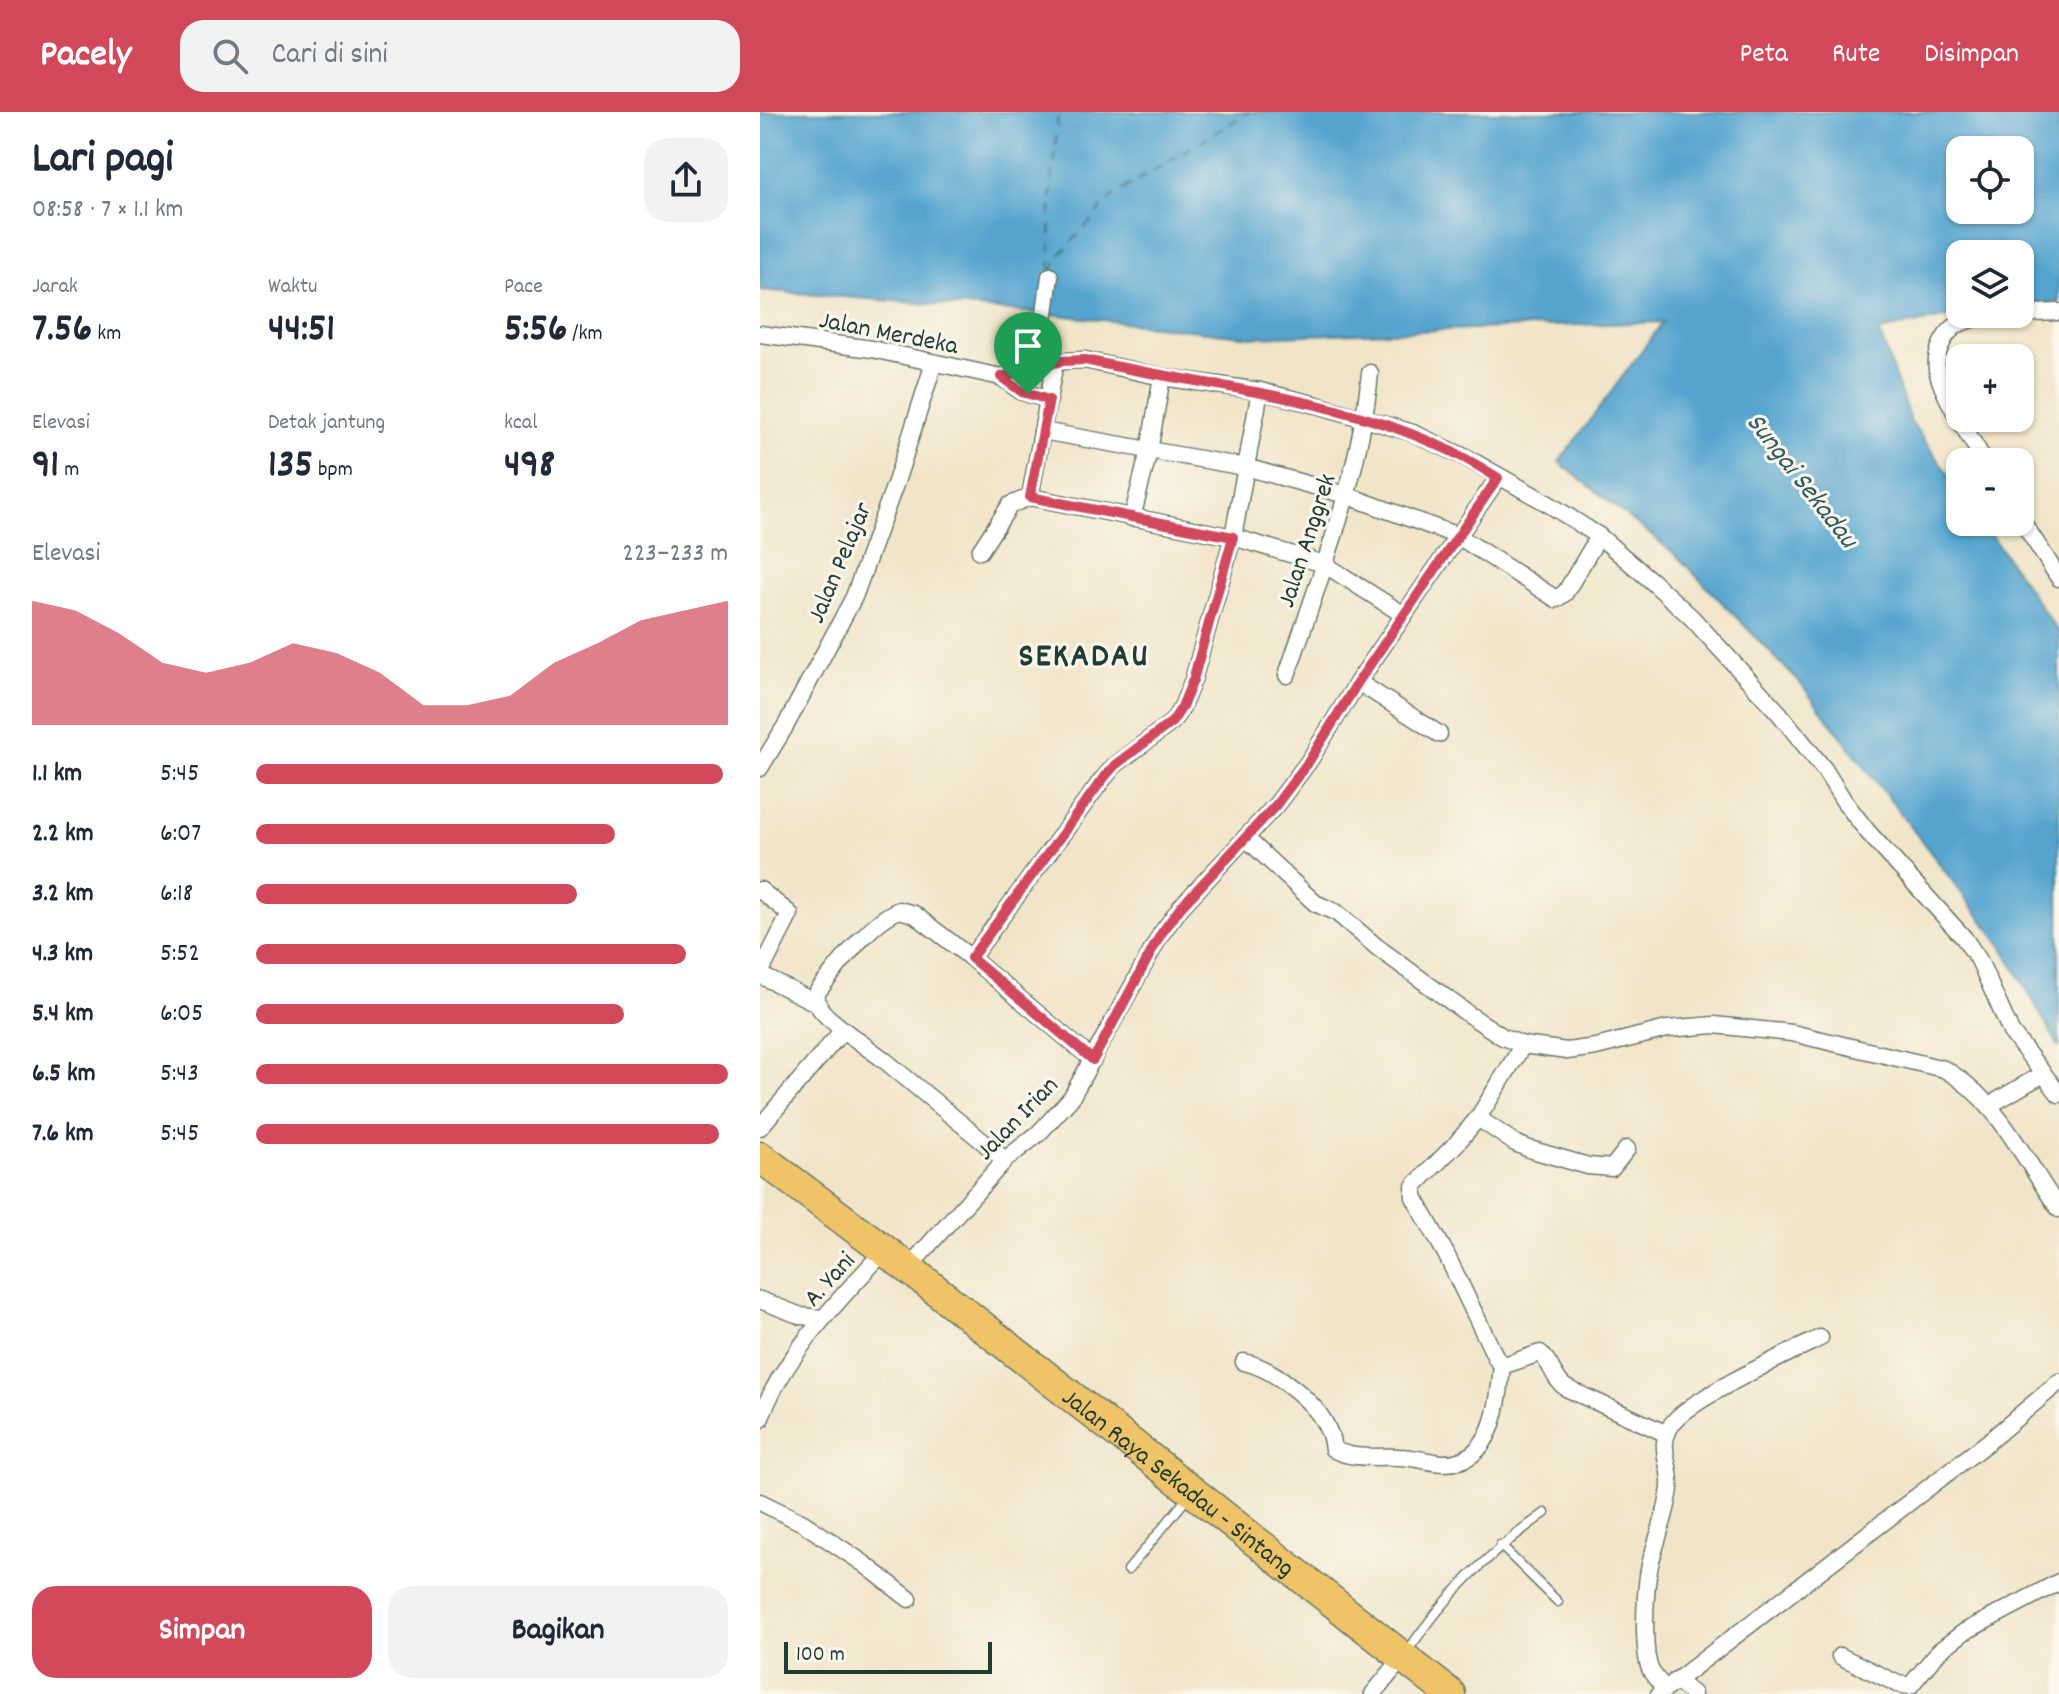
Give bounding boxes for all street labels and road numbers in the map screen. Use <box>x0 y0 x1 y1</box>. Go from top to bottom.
street label: Jalan Merdeka <box>816 303 962 366</box>
street label: Jalan Anggrek <box>1269 469 1347 613</box>
street label: Jalan Pelajar <box>799 497 883 630</box>
street label: Jalan Irian <box>969 1069 1068 1170</box>
street label: A. Yani <box>796 1244 866 1316</box>
street label: Jalan Raya Sekadau - Sintang <box>1053 1381 1301 1587</box>

